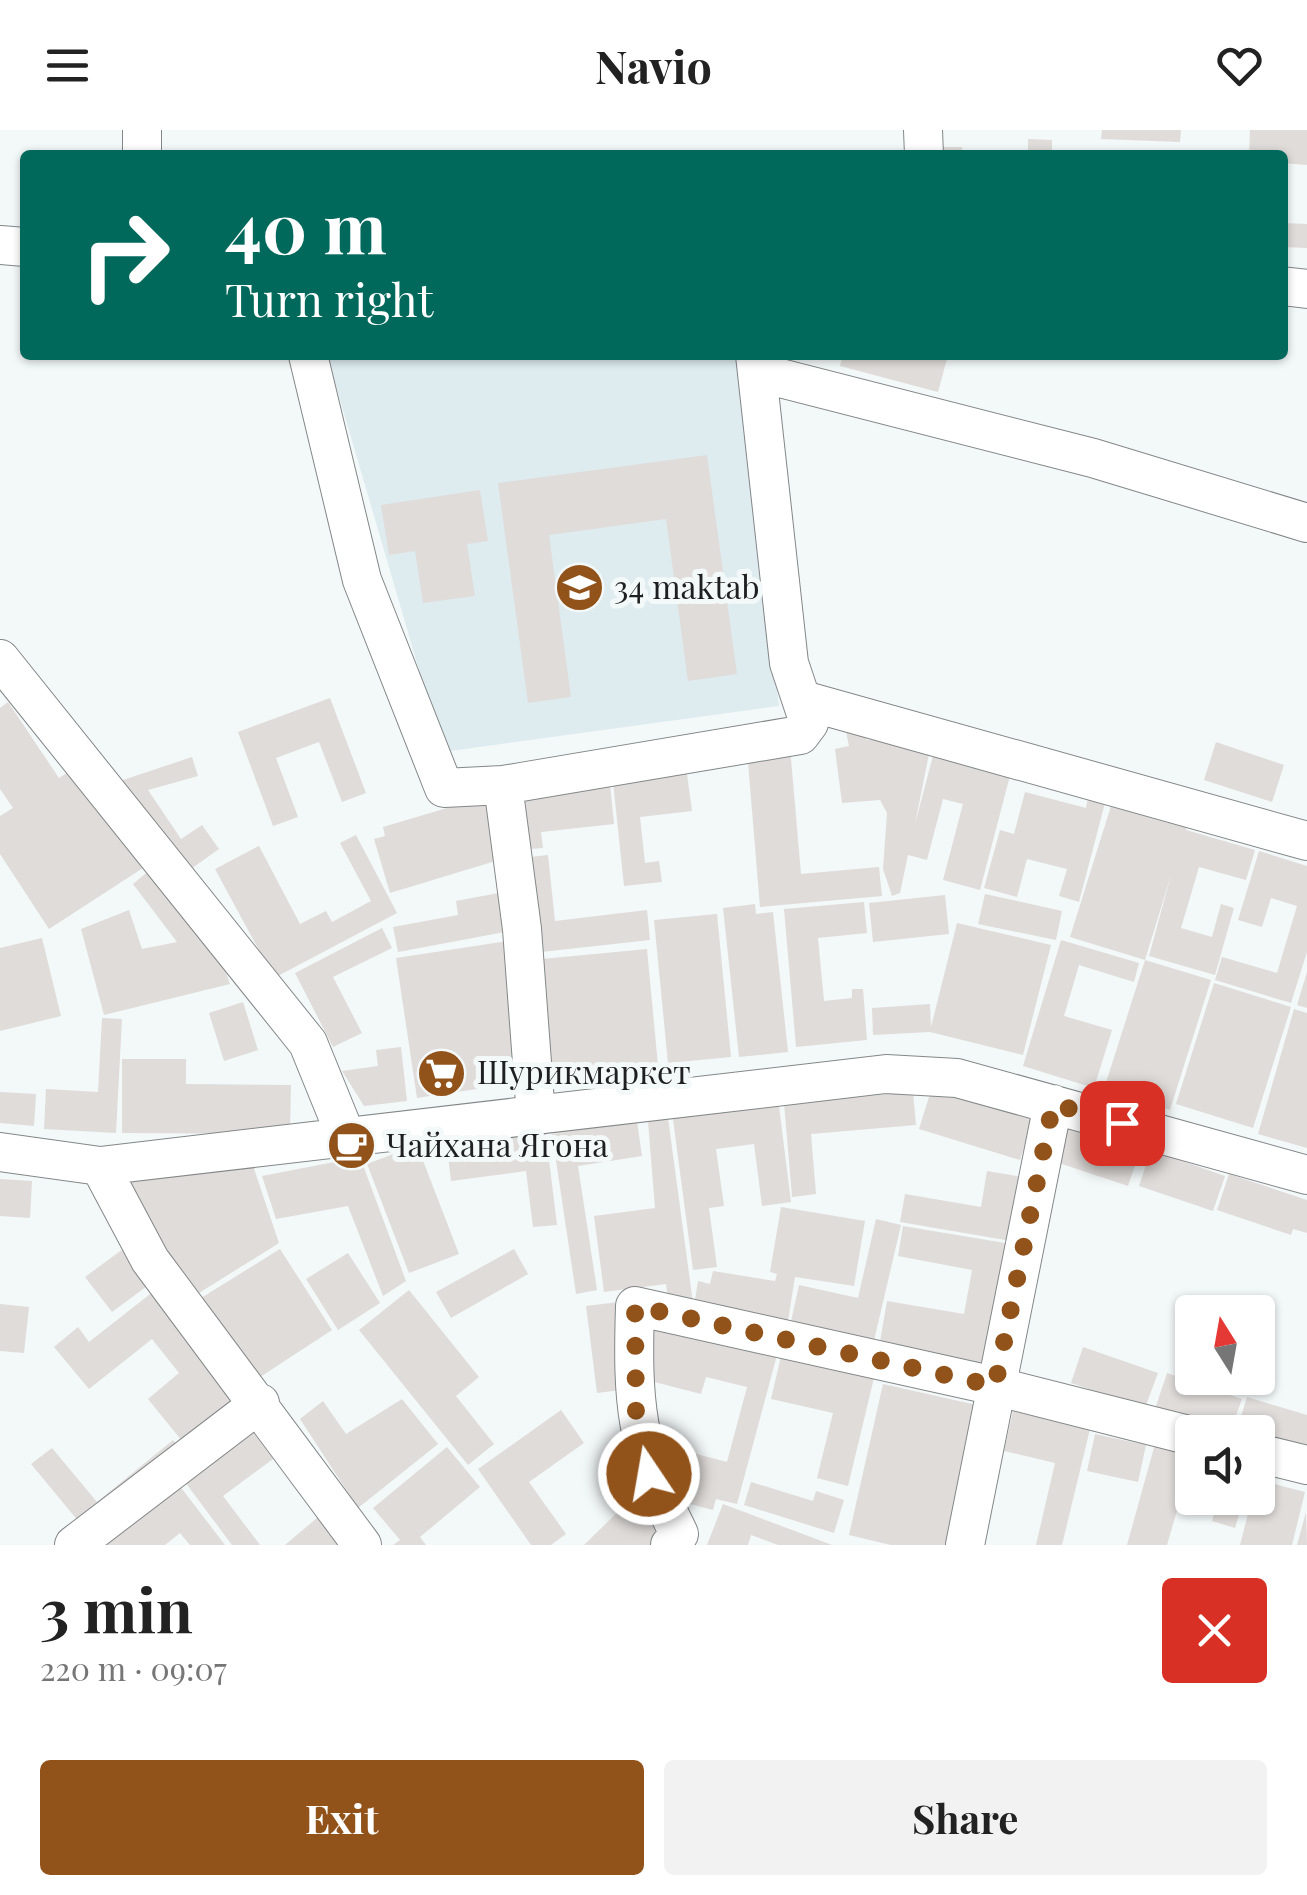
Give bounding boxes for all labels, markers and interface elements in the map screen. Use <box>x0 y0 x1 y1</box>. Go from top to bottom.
text: Navio <box>595 35 712 95</box>
icon: menu <box>40 38 95 93</box>
icon: heart <box>1212 38 1267 93</box>
text: 40 m <box>225 178 387 272</box>
icon: right <box>60 190 190 320</box>
text: Turn right <box>225 268 433 328</box>
school or university icon: 34 maktab <box>553 562 605 614</box>
place label: 34 maktab <box>614 564 759 607</box>
supermarket icon: Шурикмаркет <box>416 1047 468 1099</box>
place label: Шурикмаркет <box>477 1049 691 1092</box>
pin <box>1080 1081 1165 1166</box>
icon: arrive <box>1095 1096 1150 1151</box>
cafe icon: Чайхана Ягона <box>325 1120 377 1172</box>
place label: Чайхана Ягона <box>386 1122 608 1165</box>
north arrow <box>1175 1295 1275 1395</box>
map controls <box>1175 1295 1275 1515</box>
button: sound <box>1175 1415 1275 1515</box>
position arrow <box>597 1422 701 1526</box>
text: 3 min <box>40 1568 193 1648</box>
button: close <box>1162 1578 1267 1683</box>
text: 220 m · 09:07 <box>40 1646 227 1689</box>
button: Exit <box>40 1760 644 1875</box>
button: Share <box>664 1760 1267 1875</box>

